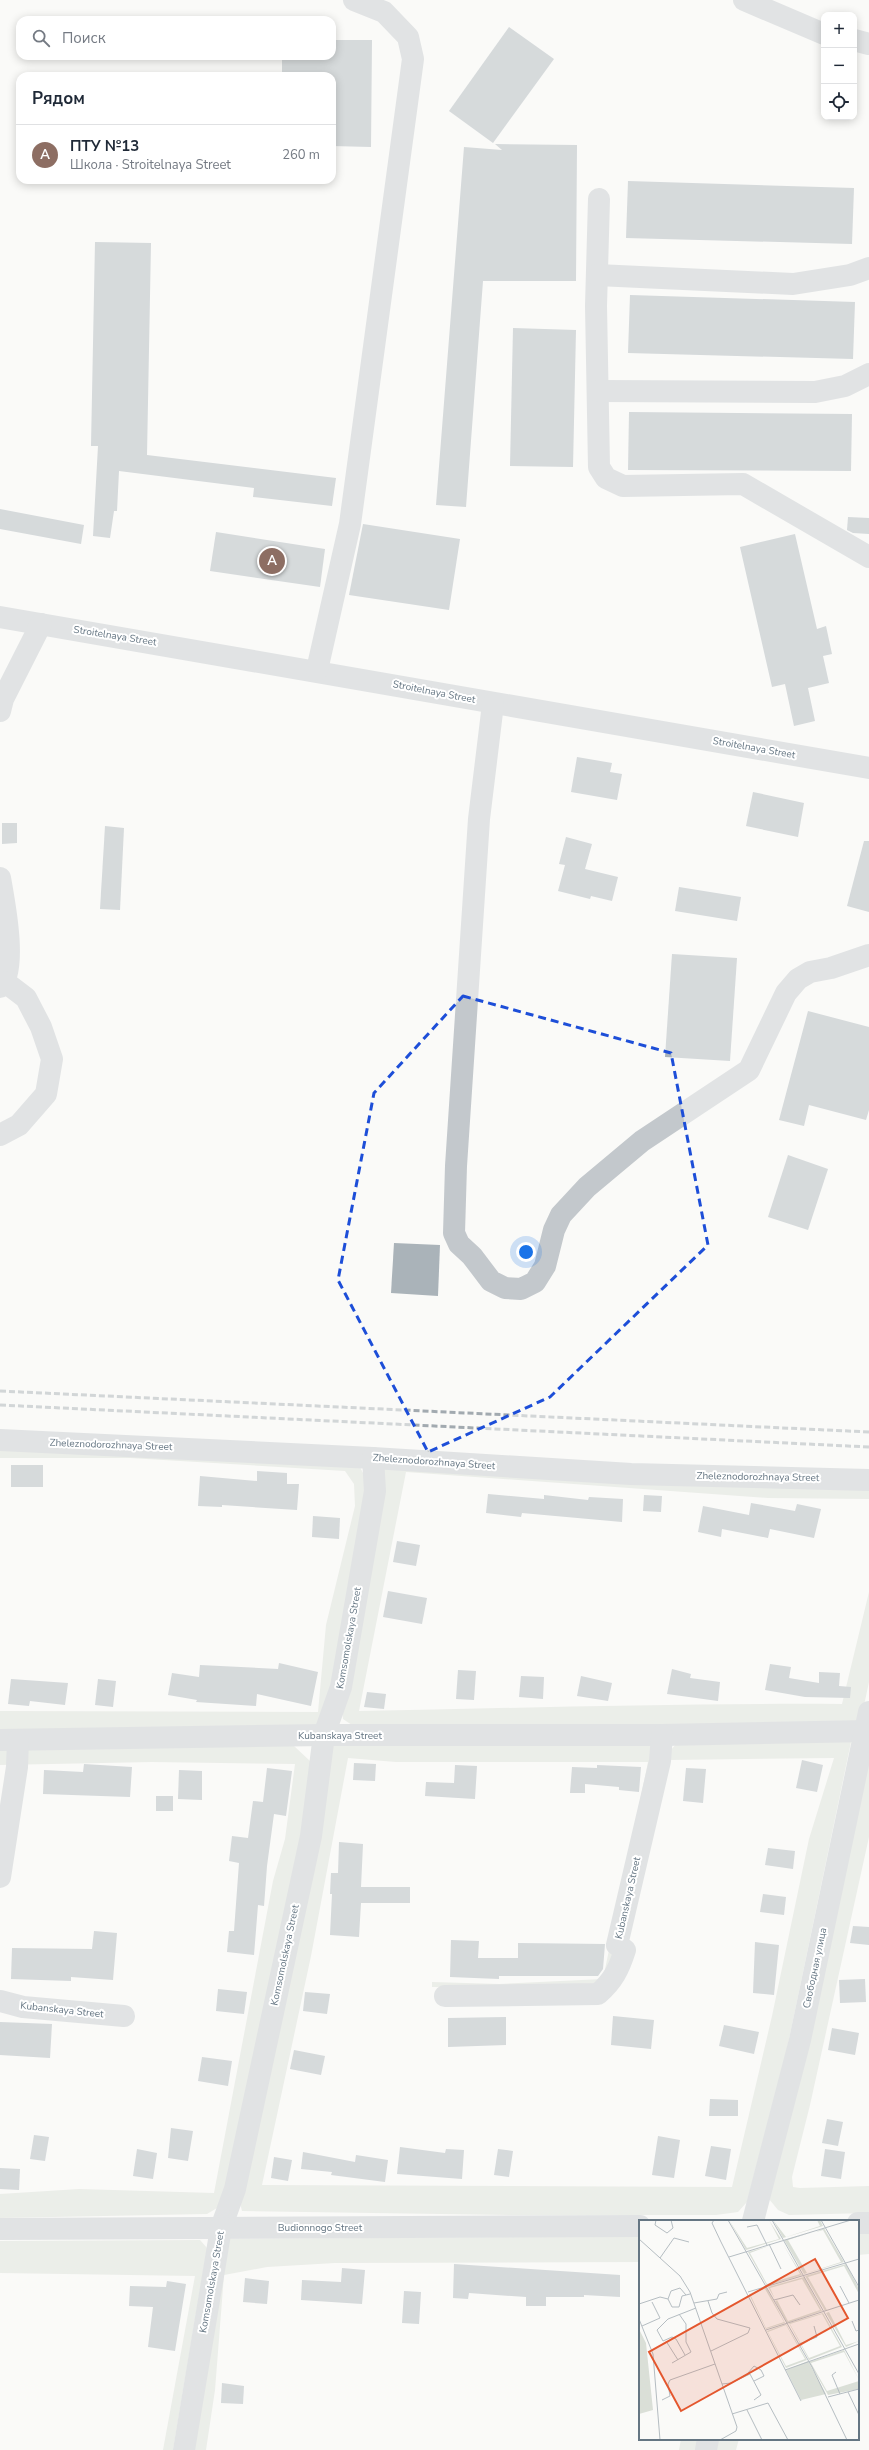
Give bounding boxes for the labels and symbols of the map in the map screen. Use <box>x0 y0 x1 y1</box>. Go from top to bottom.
pin: A <box>259 546 285 576</box>
street label: Stroitelnaya Street <box>72 623 158 650</box>
street label: Stroitelnaya Street <box>391 677 477 707</box>
street label: Stroitelnaya Street <box>711 734 797 762</box>
your location <box>516 1242 536 1262</box>
street label: Zheleznodorozhnaya Street <box>49 1436 173 1454</box>
street label: Zheleznodorozhnaya Street <box>372 1451 496 1473</box>
street label: Zheleznodorozhnaya Street <box>696 1469 820 1485</box>
street label: Komsomolskaya Street <box>333 1586 365 1690</box>
street label: Kubanskaya Street <box>298 1729 382 1743</box>
street label: Kubanskaya Street <box>612 1855 644 1940</box>
street label: Komsomolskaya Street <box>267 1903 303 2007</box>
street label: Свободная улица <box>800 1926 830 2010</box>
street label: Kubanskaya Street <box>20 1999 105 2021</box>
inset map <box>639 2220 859 2440</box>
street label: Budionnogo Street <box>278 2221 363 2235</box>
street label: Komsomolskaya Street <box>196 2230 228 2334</box>

